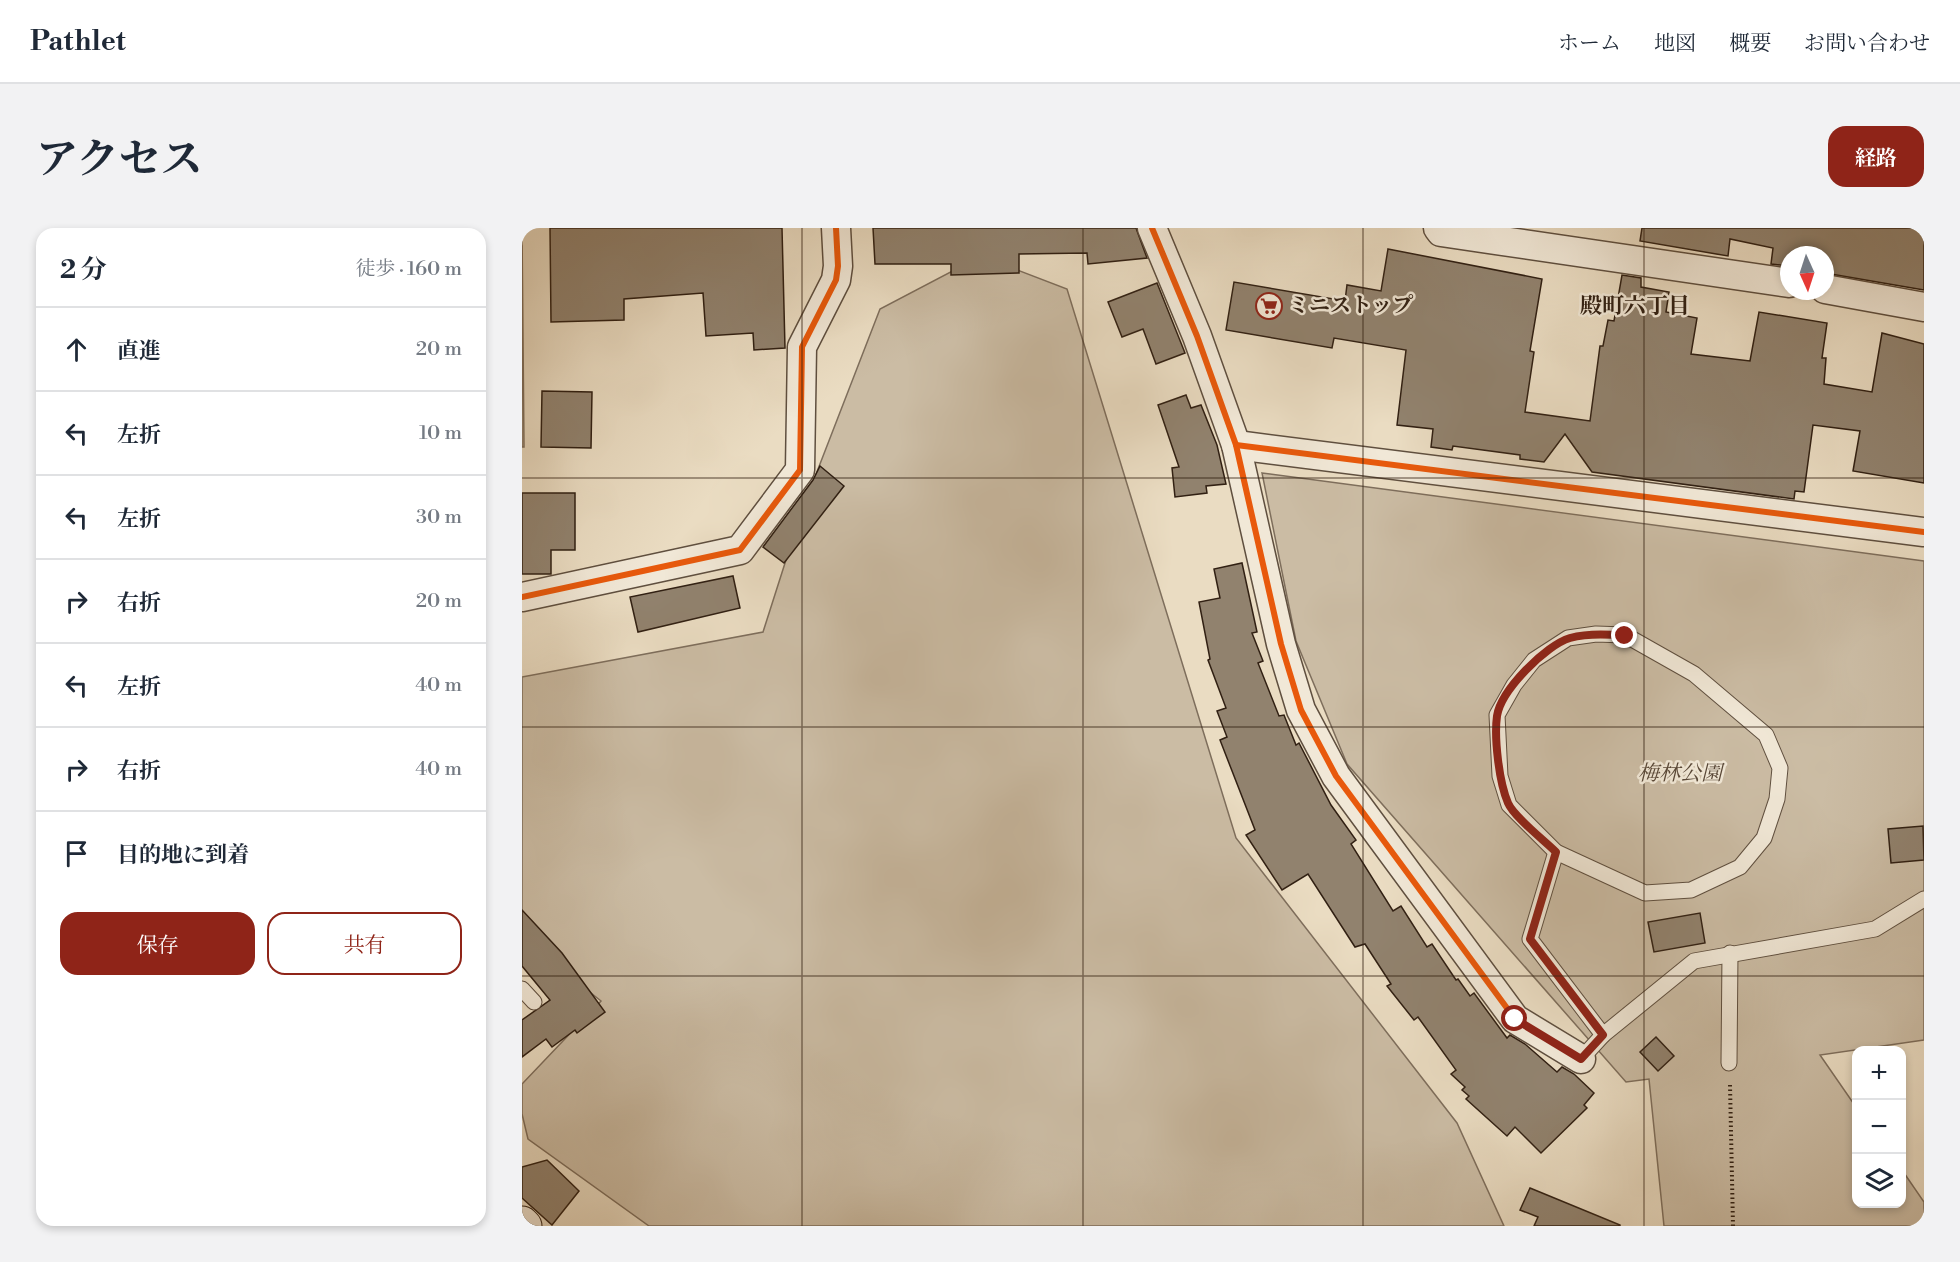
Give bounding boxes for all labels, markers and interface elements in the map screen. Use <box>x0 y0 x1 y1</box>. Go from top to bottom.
text: Pathlet <box>30 24 126 59</box>
text: ホーム <box>1558 31 1621 57</box>
text: 地図 <box>1654 31 1696 57</box>
text: 概要 <box>1729 31 1771 57</box>
text: お問い合わせ <box>1804 31 1930 57</box>
button: 経路 <box>1828 126 1924 187</box>
text: アクセス <box>36 134 203 187</box>
north arrow <box>1780 246 1834 300</box>
text: 2 分 <box>60 254 106 286</box>
text: 徒歩 · 160 m <box>356 257 462 282</box>
supermarket icon: ミニストップ <box>1254 291 1284 321</box>
place label: ミニストップ <box>1288 293 1413 319</box>
district label: 殿町六丁目 <box>1580 293 1690 320</box>
icon: ahead <box>60 333 93 366</box>
text: 20 m <box>416 337 462 362</box>
text: 直進 <box>117 338 161 365</box>
icon: left <box>60 417 93 450</box>
text: 10 m <box>419 421 462 446</box>
text: 左折 <box>117 422 161 449</box>
icon: left <box>60 501 93 534</box>
text: 30 m <box>416 505 462 530</box>
text: 左折 <box>117 506 161 533</box>
icon: right <box>60 585 93 618</box>
text: 20 m <box>416 589 462 614</box>
text: 右折 <box>117 590 161 617</box>
route end <box>1611 622 1637 648</box>
icon: left <box>60 669 93 702</box>
text: 40 m <box>415 673 462 698</box>
text: 左折 <box>117 674 161 701</box>
icon: right <box>60 753 93 786</box>
text: 40 m <box>415 757 462 782</box>
text: 右折 <box>117 758 161 785</box>
park label: 梅林公園 <box>1638 761 1725 787</box>
icon: arrive <box>60 837 93 870</box>
text: 目的地に到着 <box>117 842 249 869</box>
button: 保存 <box>60 912 255 975</box>
button: 共有 <box>267 912 462 975</box>
route start <box>1501 1005 1527 1031</box>
map controls <box>1852 1046 1906 1208</box>
button: + <box>1852 1046 1906 1100</box>
button: − <box>1852 1100 1906 1154</box>
button: layers <box>1852 1154 1906 1208</box>

